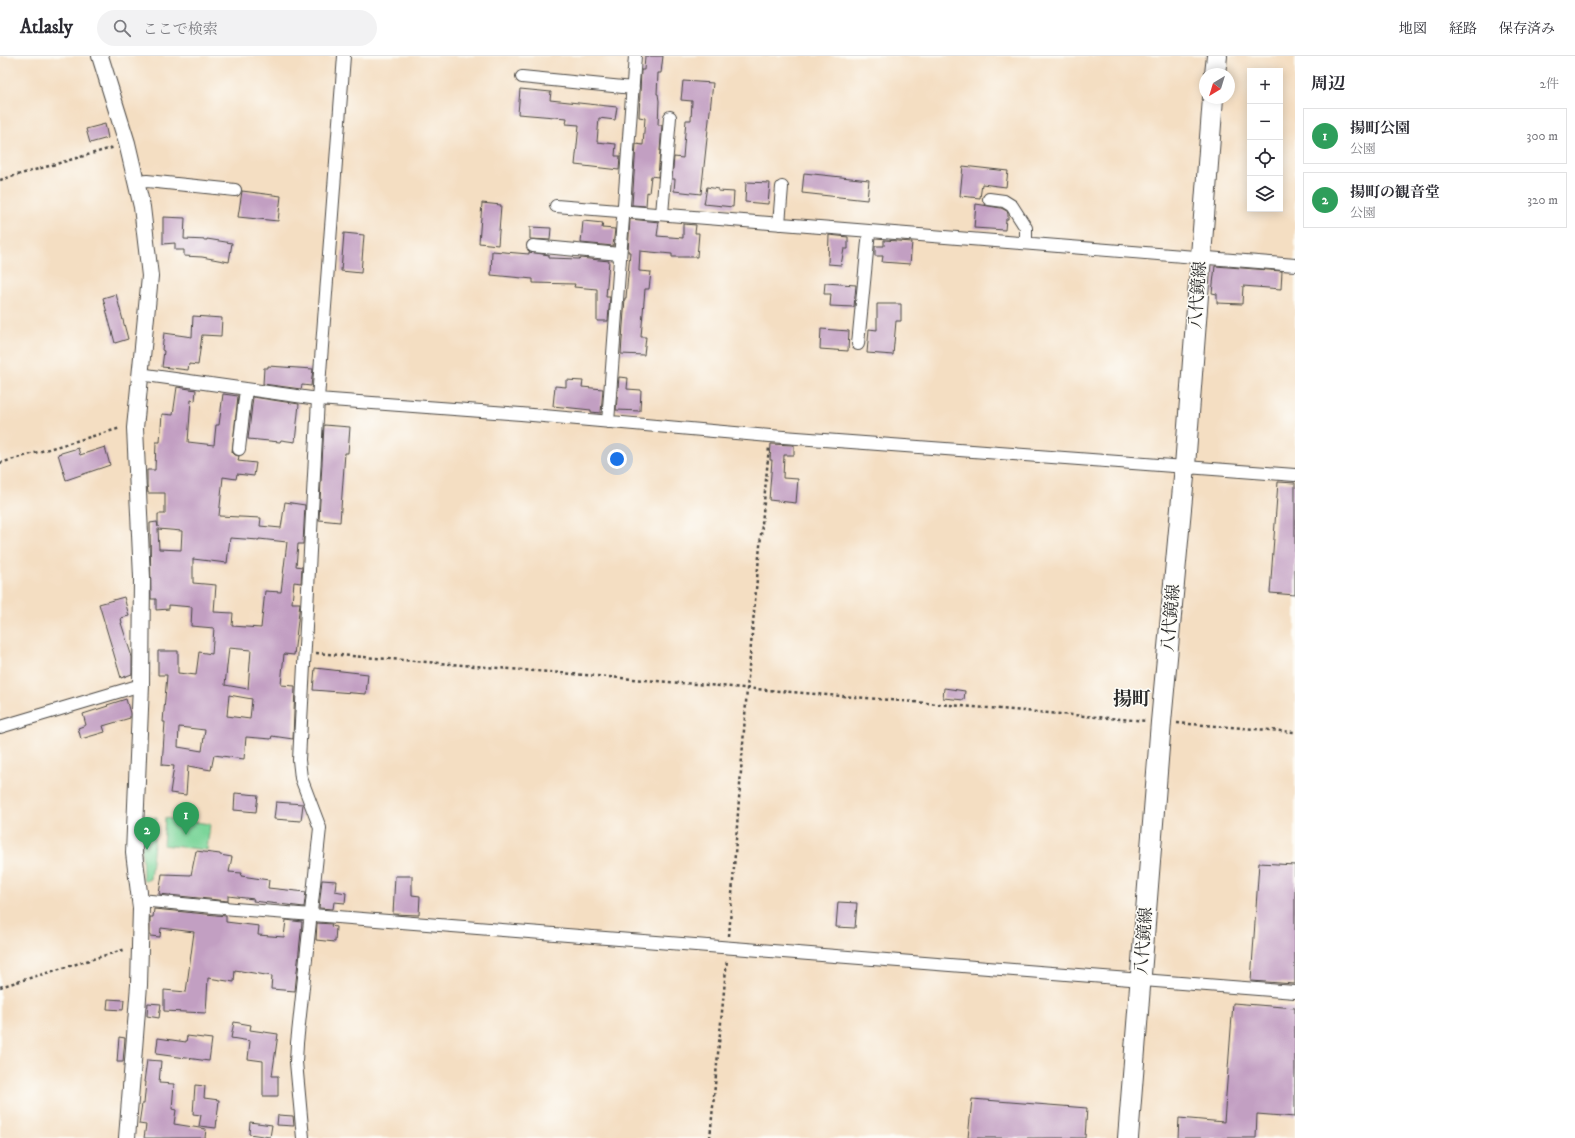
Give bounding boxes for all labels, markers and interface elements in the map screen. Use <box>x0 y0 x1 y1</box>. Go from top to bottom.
search box <box>97 10 377 46</box>
text: Atlasly <box>20 16 73 39</box>
icon: search <box>111 17 133 39</box>
text: ここで検索 <box>143 20 218 39</box>
text: 地図 <box>1399 20 1427 38</box>
text: 経路 <box>1449 20 1477 38</box>
text: 保存済み <box>1499 20 1555 38</box>
north arrow <box>1199 68 1235 104</box>
map controls <box>1247 68 1283 212</box>
button: + <box>1247 68 1283 104</box>
text: 周辺 <box>1311 73 1345 95</box>
text: 2件 <box>1540 76 1559 92</box>
button: − <box>1247 104 1283 140</box>
text: 揚町公園 <box>1350 119 1410 138</box>
text: 1 <box>1323 128 1327 144</box>
text: 300 m <box>1527 128 1558 144</box>
button: locate <box>1247 140 1283 176</box>
text: 公園 <box>1350 141 1376 157</box>
button: layers <box>1247 176 1283 212</box>
text: 揚町の観音堂 <box>1350 183 1440 202</box>
text: 2 <box>1322 192 1328 208</box>
text: 320 m <box>1527 192 1558 208</box>
text: 公園 <box>1350 205 1376 221</box>
street label: 八代鏡線 <box>1185 260 1211 330</box>
your location <box>607 449 627 469</box>
street label: 八代鏡線 <box>1157 583 1185 653</box>
district label: 揚町 <box>1113 688 1151 711</box>
pin: 1 <box>173 802 199 835</box>
pin: 2 <box>134 817 160 850</box>
street label: 八代鏡線 <box>1131 906 1157 976</box>

